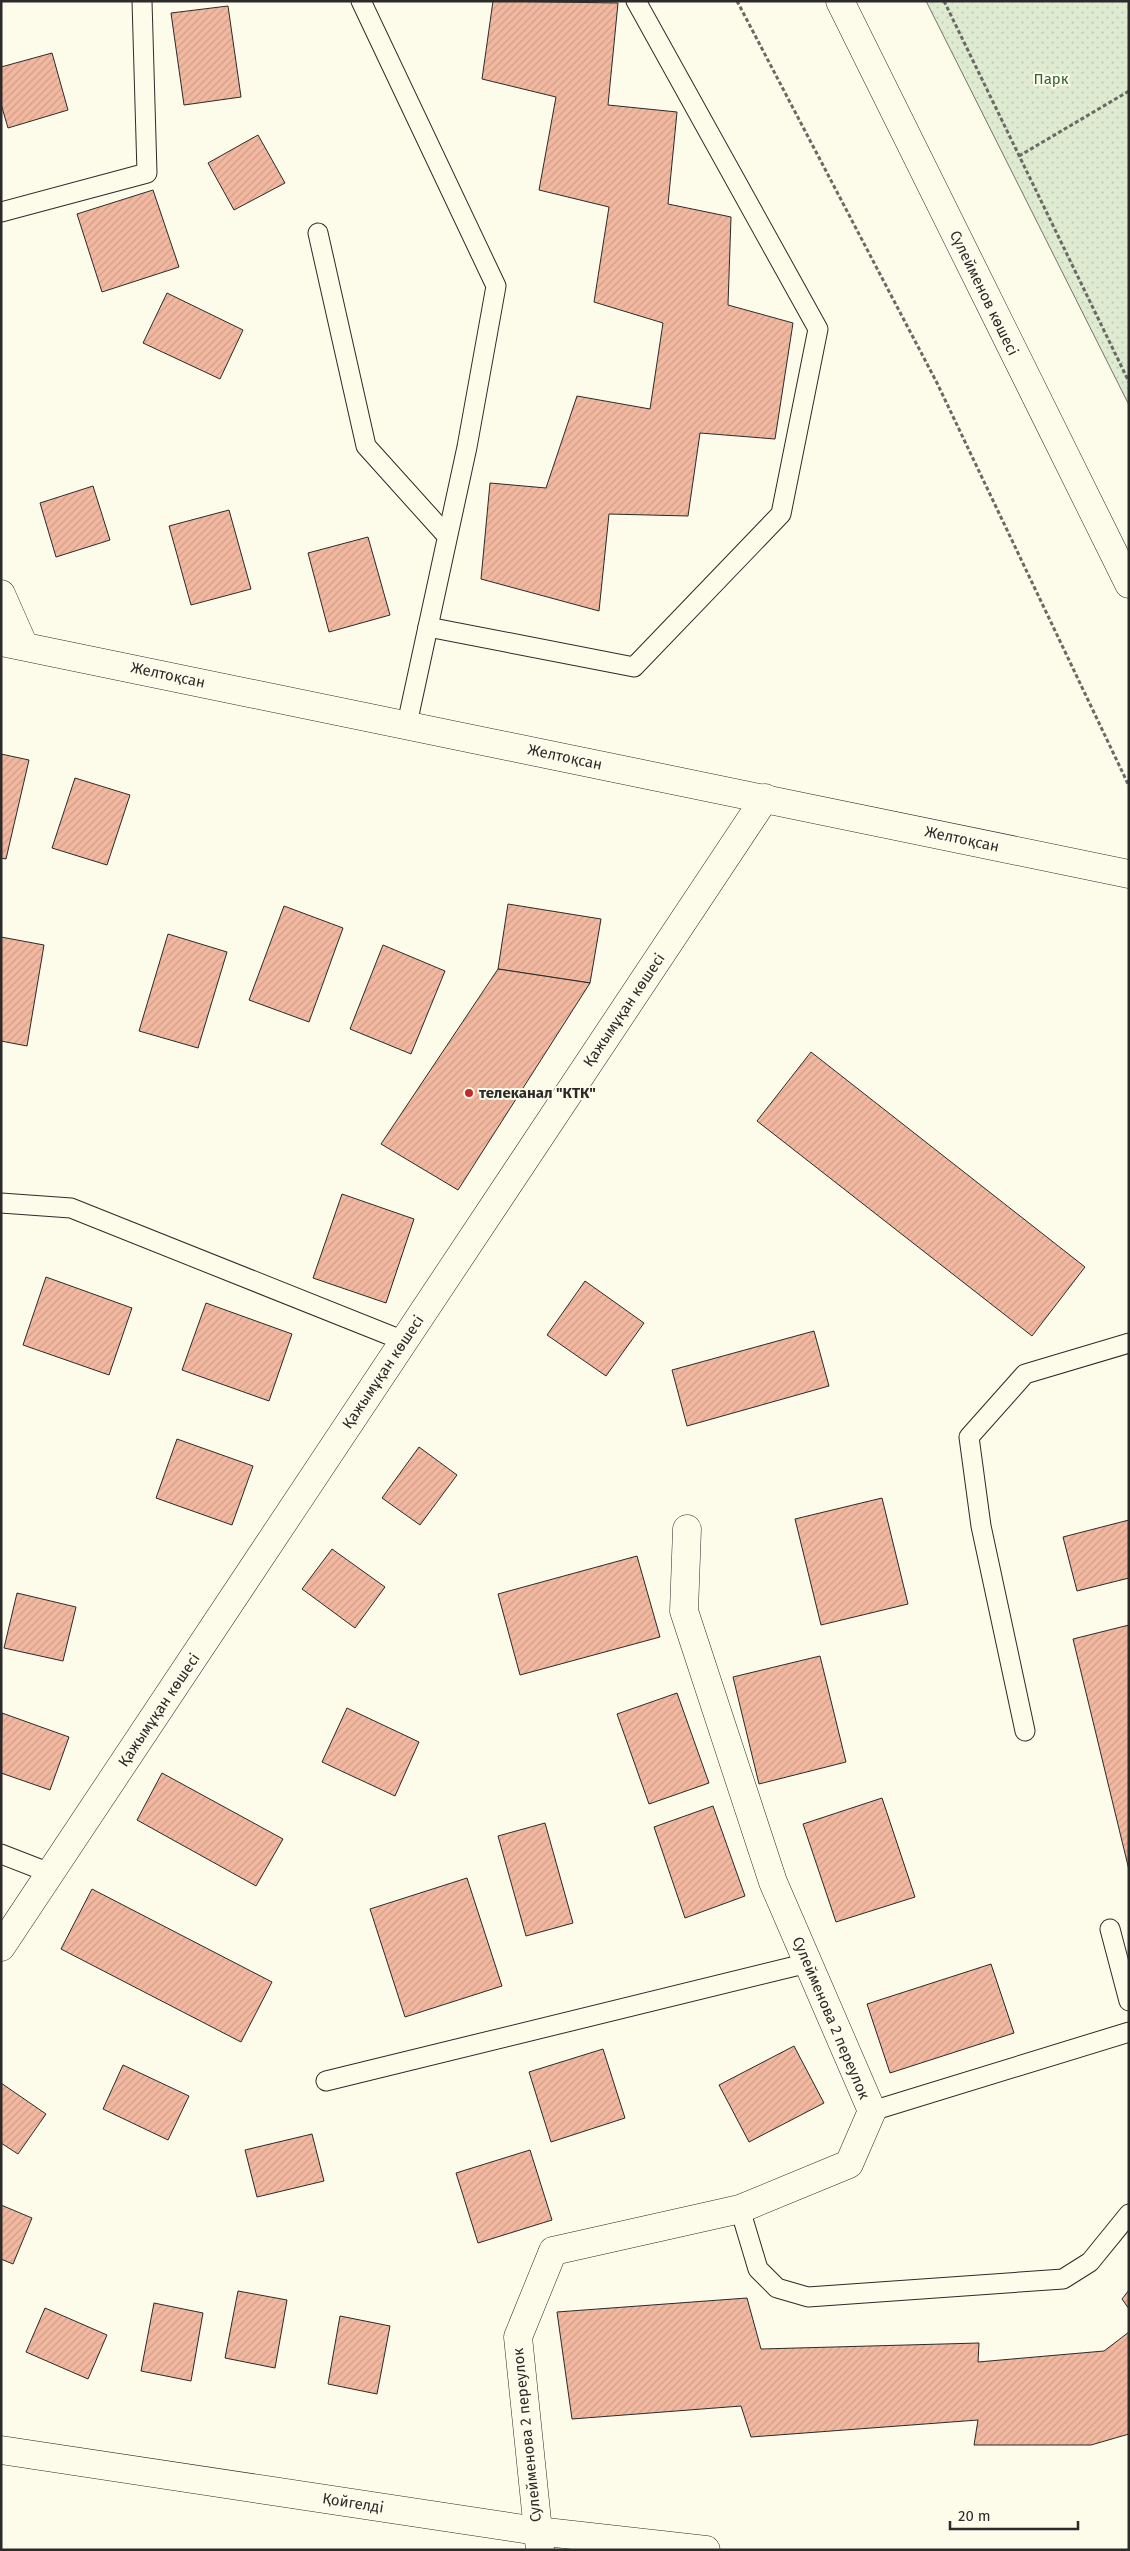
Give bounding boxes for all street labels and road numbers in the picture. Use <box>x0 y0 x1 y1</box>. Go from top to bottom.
street label: Сүлейменов көшесі <box>946 228 1022 358</box>
street label: Желтоқсан <box>129 658 207 692</box>
street label: Желтоқсан <box>526 740 604 774</box>
street label: Желтоқсан <box>923 822 1001 856</box>
street label: Қажымұқан көшесі <box>579 950 669 1070</box>
street label: Қажымұқан көшесі <box>338 1312 428 1432</box>
street label: Қажымұқан көшесі <box>114 1650 204 1770</box>
street label: Сулейменова 2 переулок <box>789 1934 874 2102</box>
street label: Сулейменова 2 переулок <box>509 2347 545 2523</box>
street label: Қойгелді <box>321 2489 385 2517</box>

